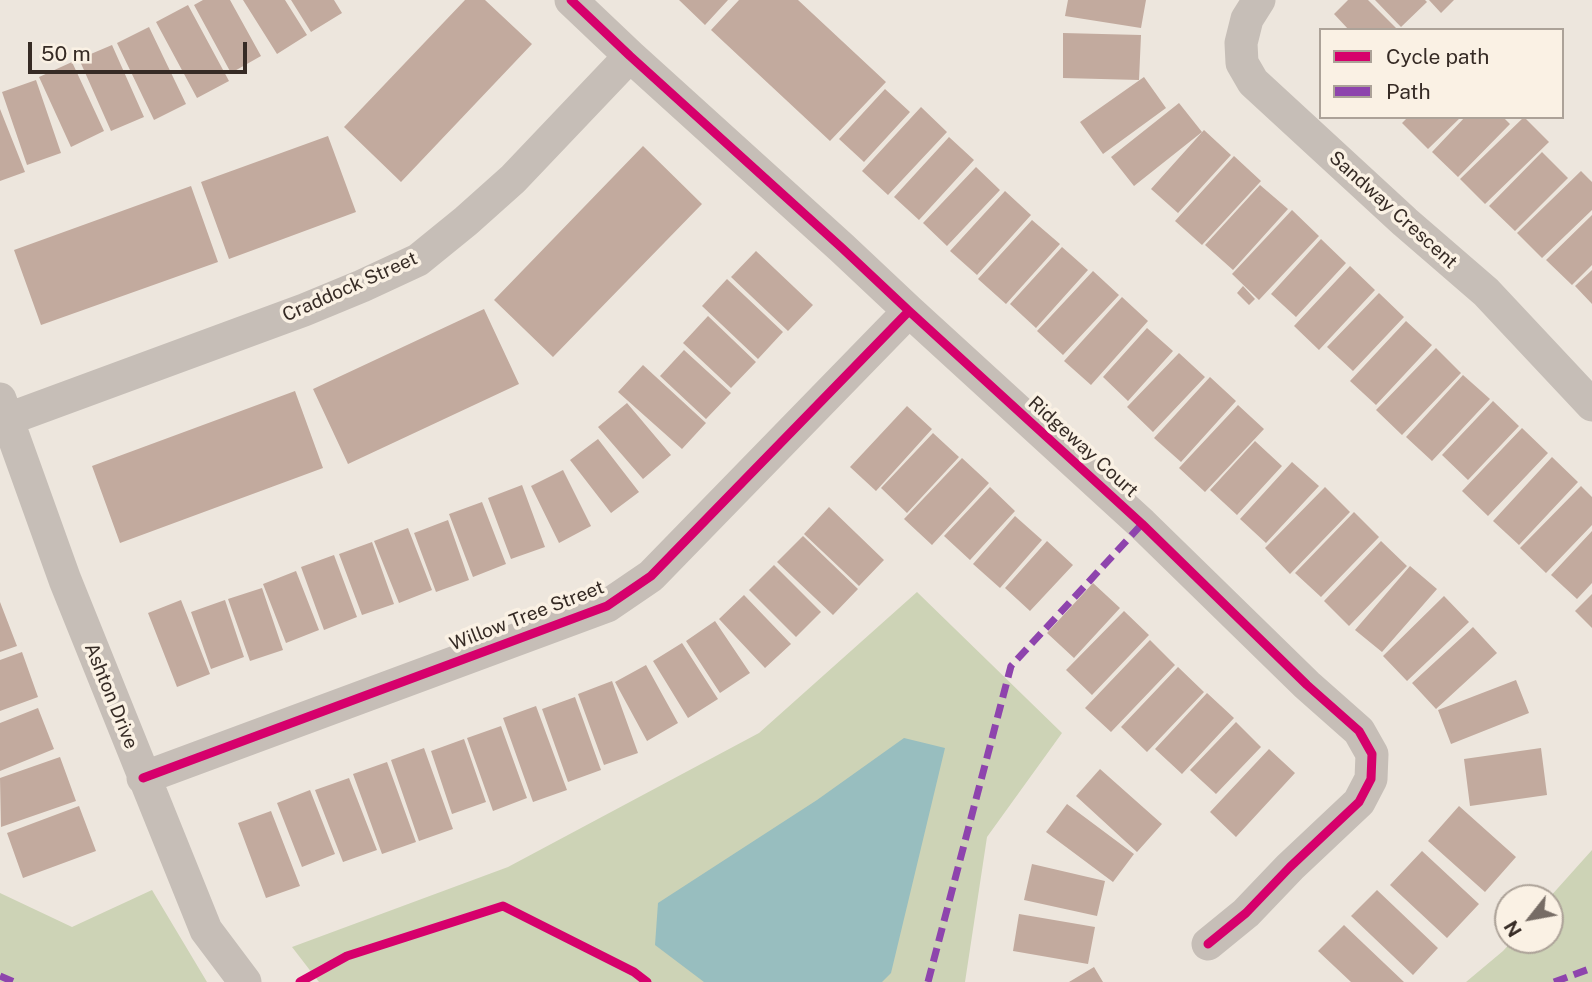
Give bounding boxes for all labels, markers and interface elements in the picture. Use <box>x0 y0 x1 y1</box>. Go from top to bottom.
scale bar <box>32 28 250 72</box>
legend <box>1319 28 1564 119</box>
text: 50 m <box>41 41 91 66</box>
text: Cycle path <box>1386 44 1489 69</box>
text: Path <box>1386 79 1431 104</box>
street label: Sandway Crescent <box>1324 146 1462 274</box>
street label: Craddock Street <box>279 247 421 327</box>
street label: Ridgeway Court <box>1023 392 1143 502</box>
street label: Willow Tree Street <box>447 576 607 656</box>
street label: Ashton Drive <box>79 640 143 752</box>
north arrow <box>1494 884 1564 954</box>
text: N <box>1499 917 1526 941</box>

